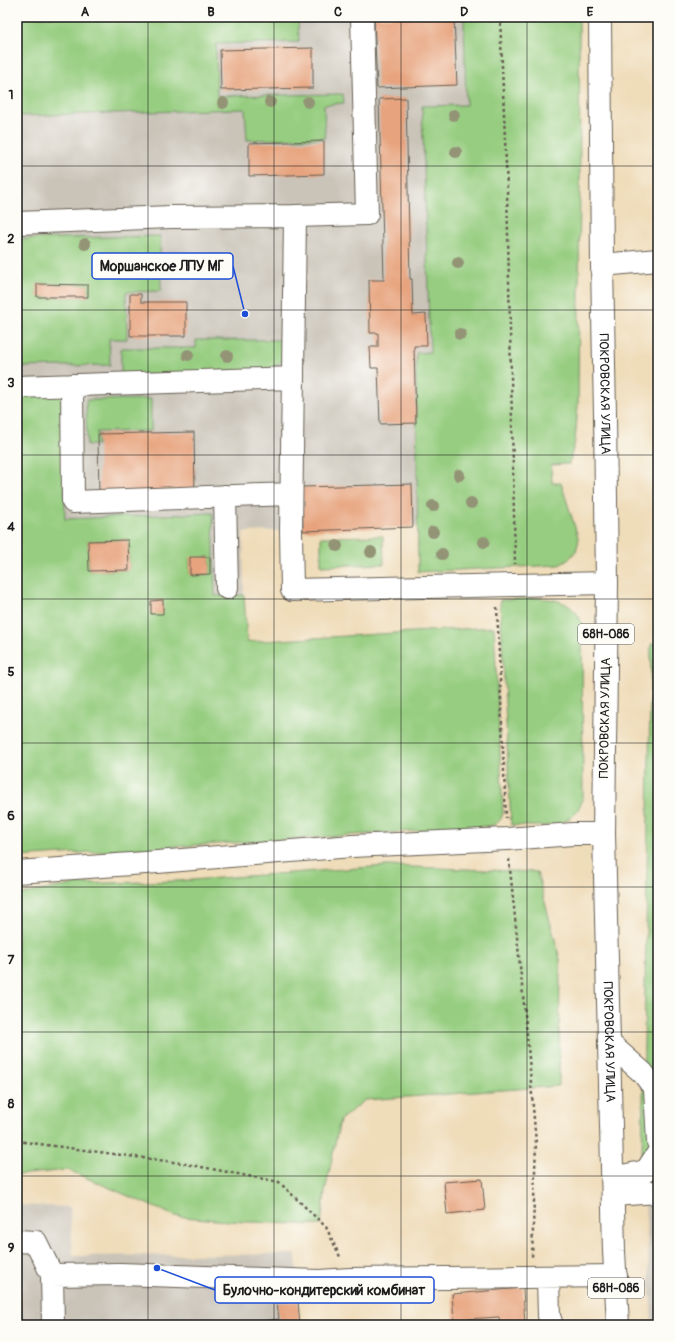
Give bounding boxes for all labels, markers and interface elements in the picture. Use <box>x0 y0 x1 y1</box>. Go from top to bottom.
text: A <box>81 4 90 20</box>
text: B <box>207 4 215 20</box>
text: C <box>334 4 342 20</box>
text: D <box>460 4 468 20</box>
text: E <box>587 4 594 20</box>
text: 1 <box>8 87 14 103</box>
text: 2 <box>7 231 15 247</box>
callout: Моршанское ЛПУ МГ <box>92 253 233 279</box>
text: Моршанское ЛПУ МГ <box>100 258 225 275</box>
street label: ПОКРОВСКАЯ УЛИЦА <box>595 333 613 455</box>
text: 3 <box>7 375 15 391</box>
text: 4 <box>7 519 15 535</box>
road number: 68Н-086 <box>578 624 634 644</box>
street label: ПОКРОВСКАЯ УЛИЦА <box>596 657 614 779</box>
text: 5 <box>7 664 15 680</box>
text: 6 <box>7 808 15 824</box>
text: 7 <box>8 952 15 968</box>
street label: ПОКРОВСКАЯ УЛИЦА <box>600 981 618 1103</box>
text: 8 <box>8 1096 15 1112</box>
text: 9 <box>8 1240 15 1256</box>
callout: Булочно-кондитерский комбинат <box>215 1277 434 1303</box>
road number: 68Н-086 <box>588 1278 644 1298</box>
text: Булочно-кондитерский комбинат <box>223 1282 426 1299</box>

